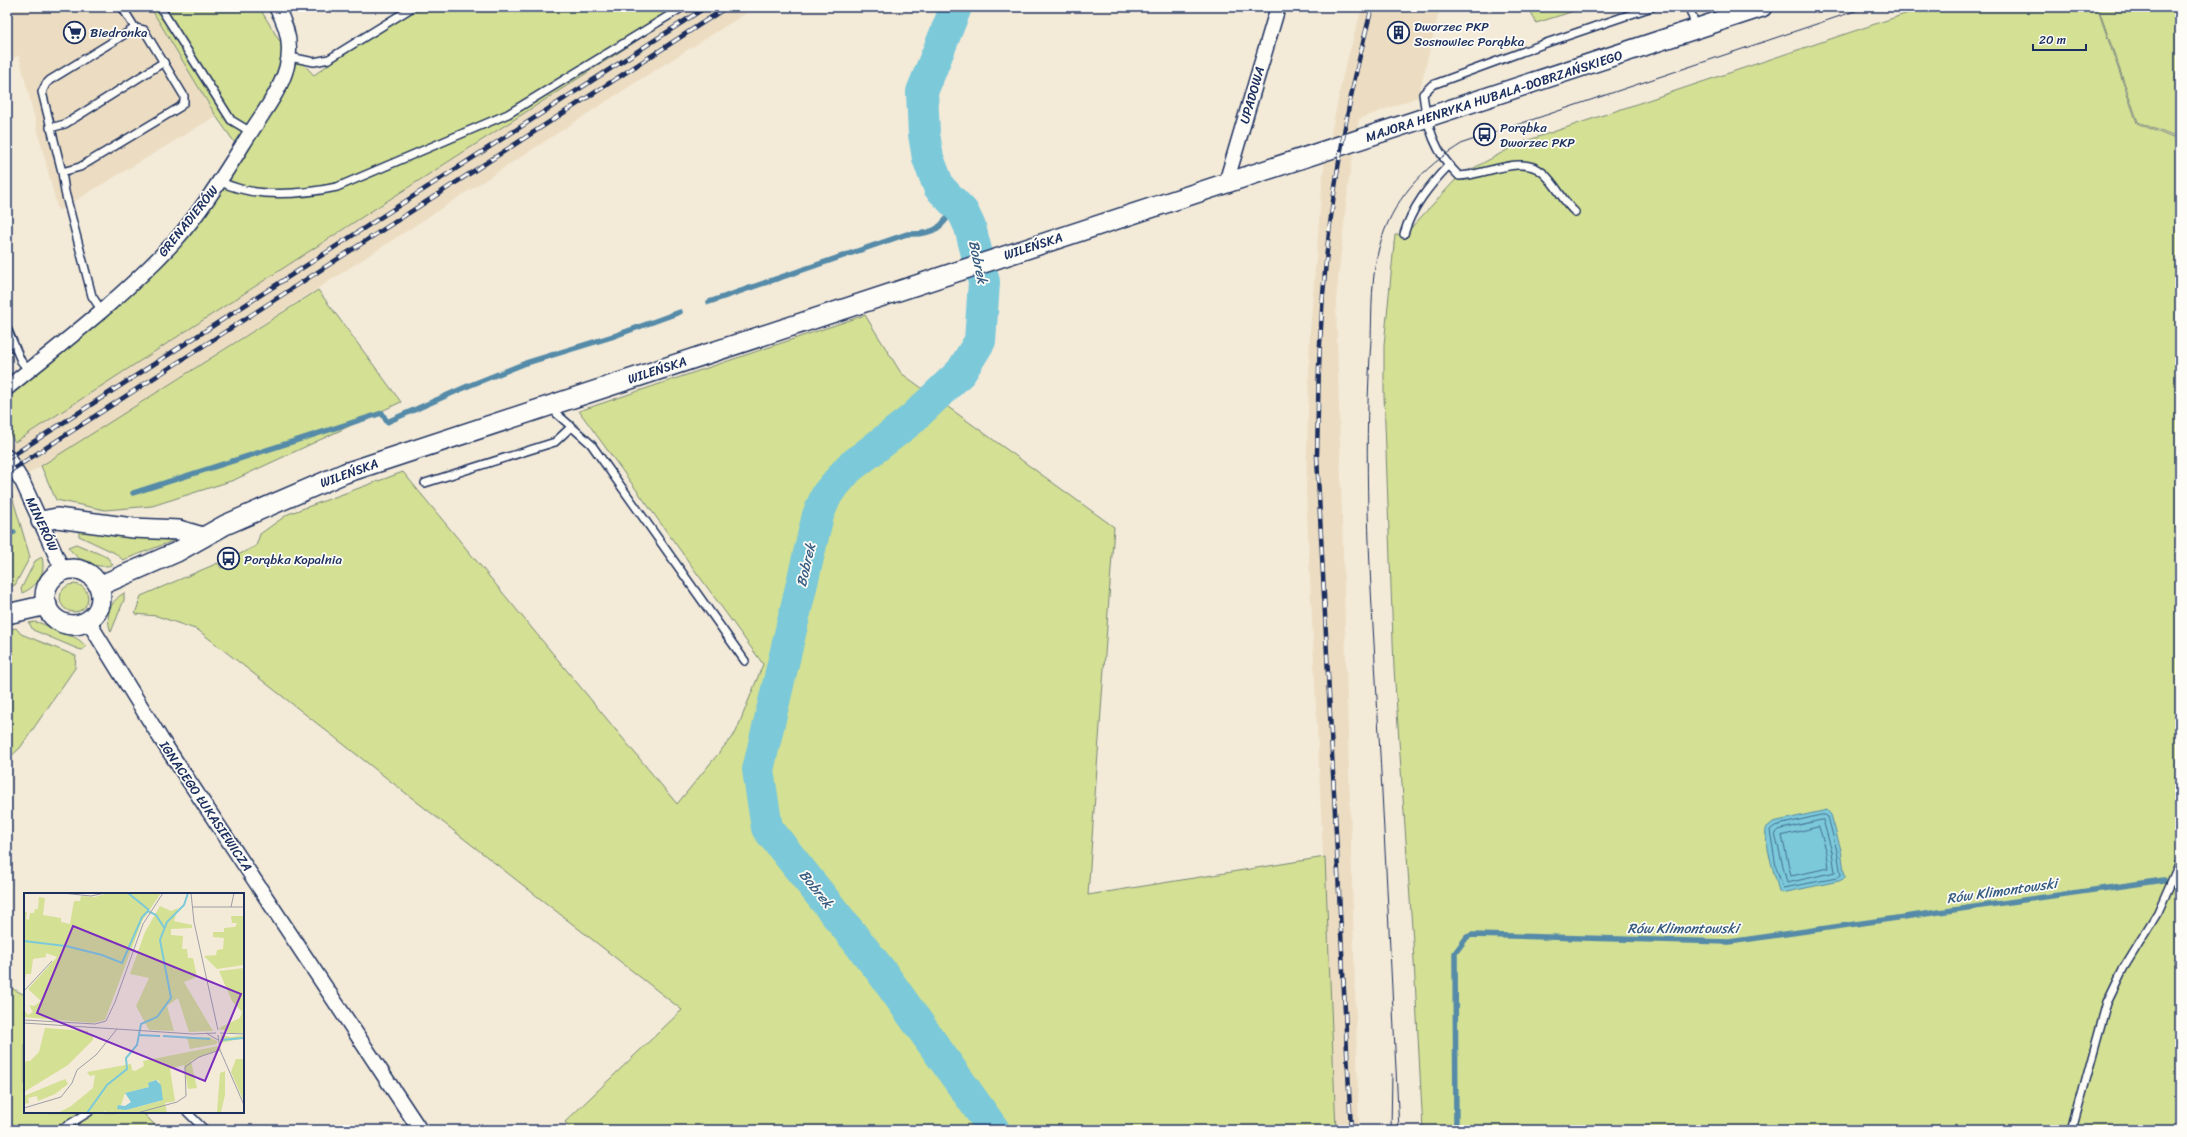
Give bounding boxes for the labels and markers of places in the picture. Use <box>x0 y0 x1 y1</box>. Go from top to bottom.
place label: Dworzec PKP Sosnowiec Porąbka <box>1414 15 1525 53</box>
supermarket icon: Biedronka <box>62 19 88 45</box>
building icon: Dworzec PKP Sosnowiec Porąbka <box>1386 20 1412 46</box>
place label: Biedronka <box>90 21 148 44</box>
place label: Porąbka Dworzec PKP <box>1500 116 1575 154</box>
bus stop icon: Porąbka Dworzec PKP <box>1472 121 1498 147</box>
bus stop icon: Porąbka Kopalnia <box>215 546 241 572</box>
place label: Porąbka Kopalnia <box>244 548 342 571</box>

